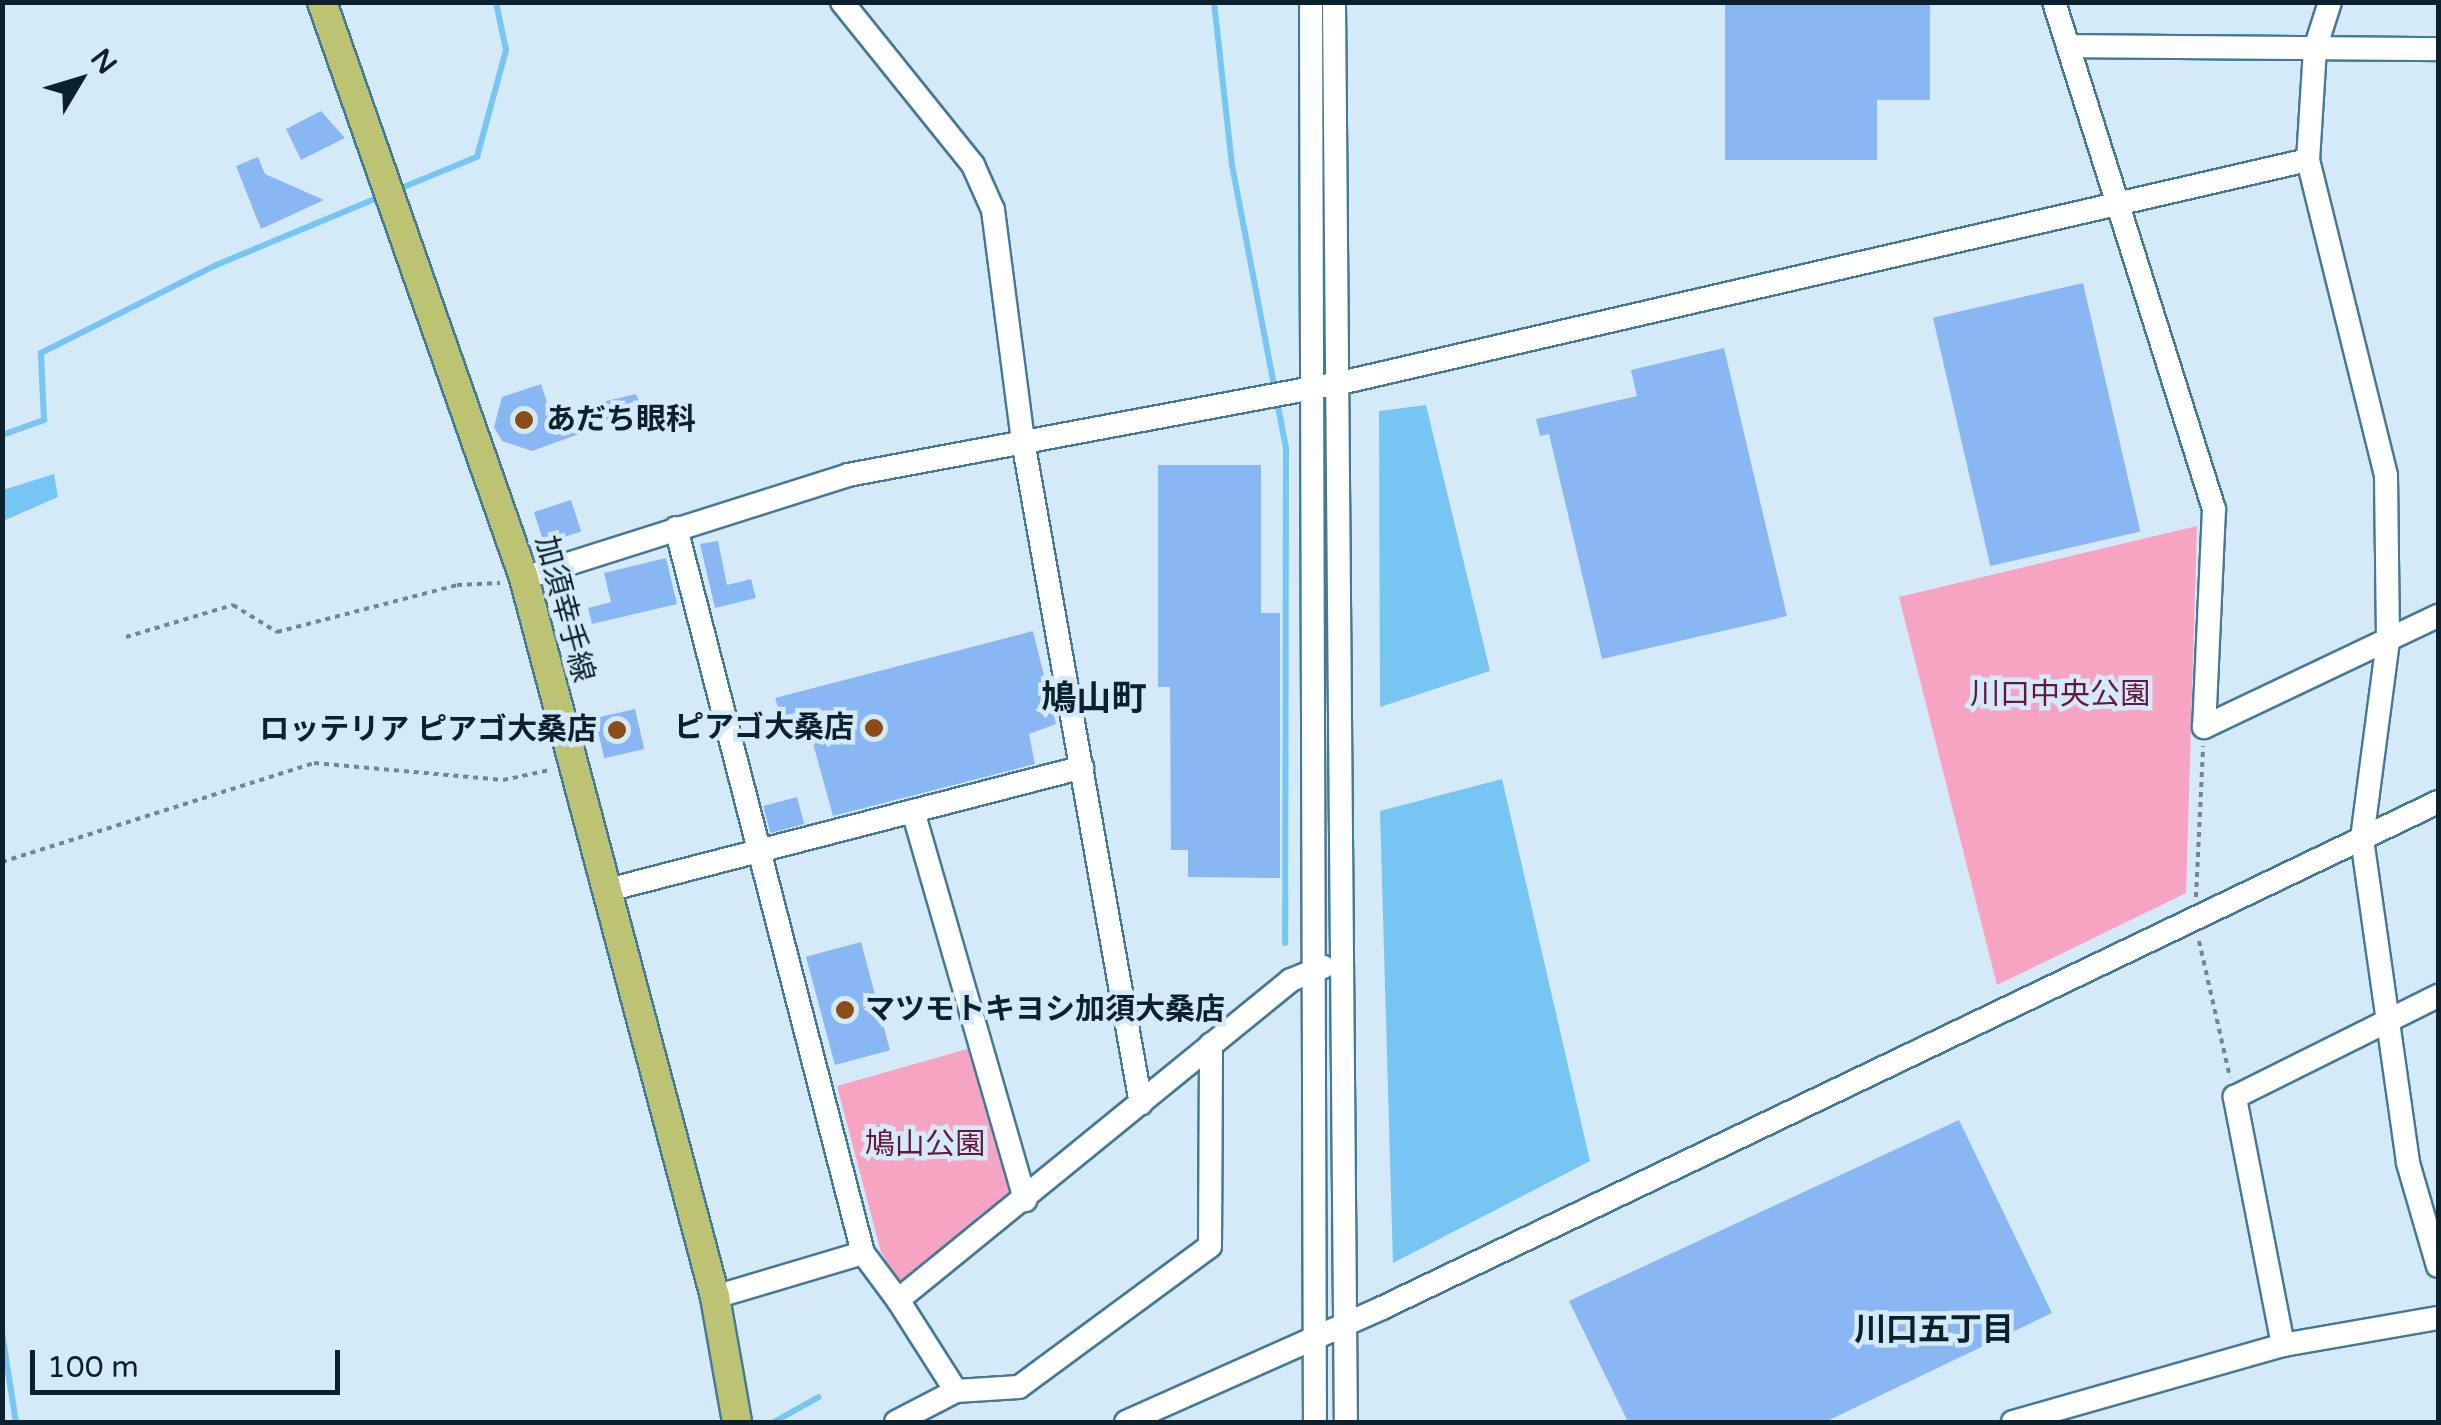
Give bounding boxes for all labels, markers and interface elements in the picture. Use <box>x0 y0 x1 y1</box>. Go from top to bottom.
north arrow <box>30 30 130 130</box>
text: N <box>83 42 124 81</box>
place label: あだち眼科 <box>546 402 696 438</box>
marker: あだち眼科 <box>511 407 537 433</box>
street label: 加須幸手線 <box>527 532 601 686</box>
park label: 川口中央公園 <box>1970 677 2150 713</box>
district label: 鳩山町 <box>1042 678 1146 720</box>
place label: ピアゴ大桑店 <box>674 710 854 746</box>
place label: ロッテリア ピアゴ大桑店 <box>259 712 597 748</box>
marker: ピアゴ大桑店 <box>863 717 885 739</box>
marker: ロッテリア ピアゴ大桑店 <box>606 719 628 741</box>
place label: マツモトキヨシ加須大桑店 <box>865 992 1225 1028</box>
marker: マツモトキヨシ加須大桑店 <box>834 999 856 1021</box>
park label: 鳩山公園 <box>865 1127 985 1163</box>
district label: 川口五丁目 <box>1854 1311 2014 1349</box>
scale bar <box>35 1330 345 1392</box>
text: 100 m <box>47 1349 139 1386</box>

